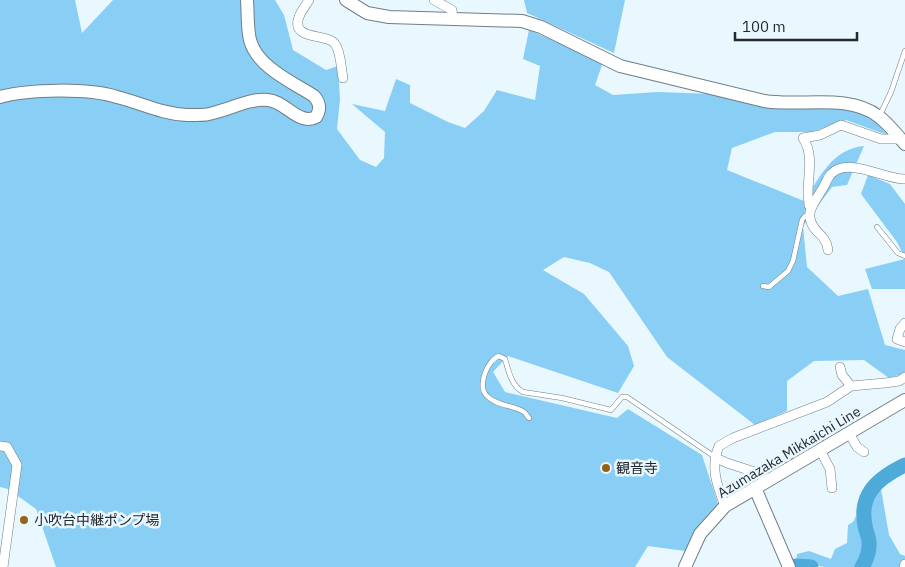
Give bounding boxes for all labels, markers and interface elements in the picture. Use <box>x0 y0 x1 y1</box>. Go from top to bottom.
scale bar <box>735 10 858 42</box>
text: 100 m <box>742 17 786 36</box>
street label: Azumazaka Mikkaichi Line <box>714 402 864 502</box>
place label: 観音寺 <box>616 459 658 477</box>
marker: 観音寺 <box>600 462 612 474</box>
place label: 小吹台中継ポンプ場 <box>34 511 160 529</box>
marker: 小吹台中継ポンプ場 <box>18 514 30 526</box>

